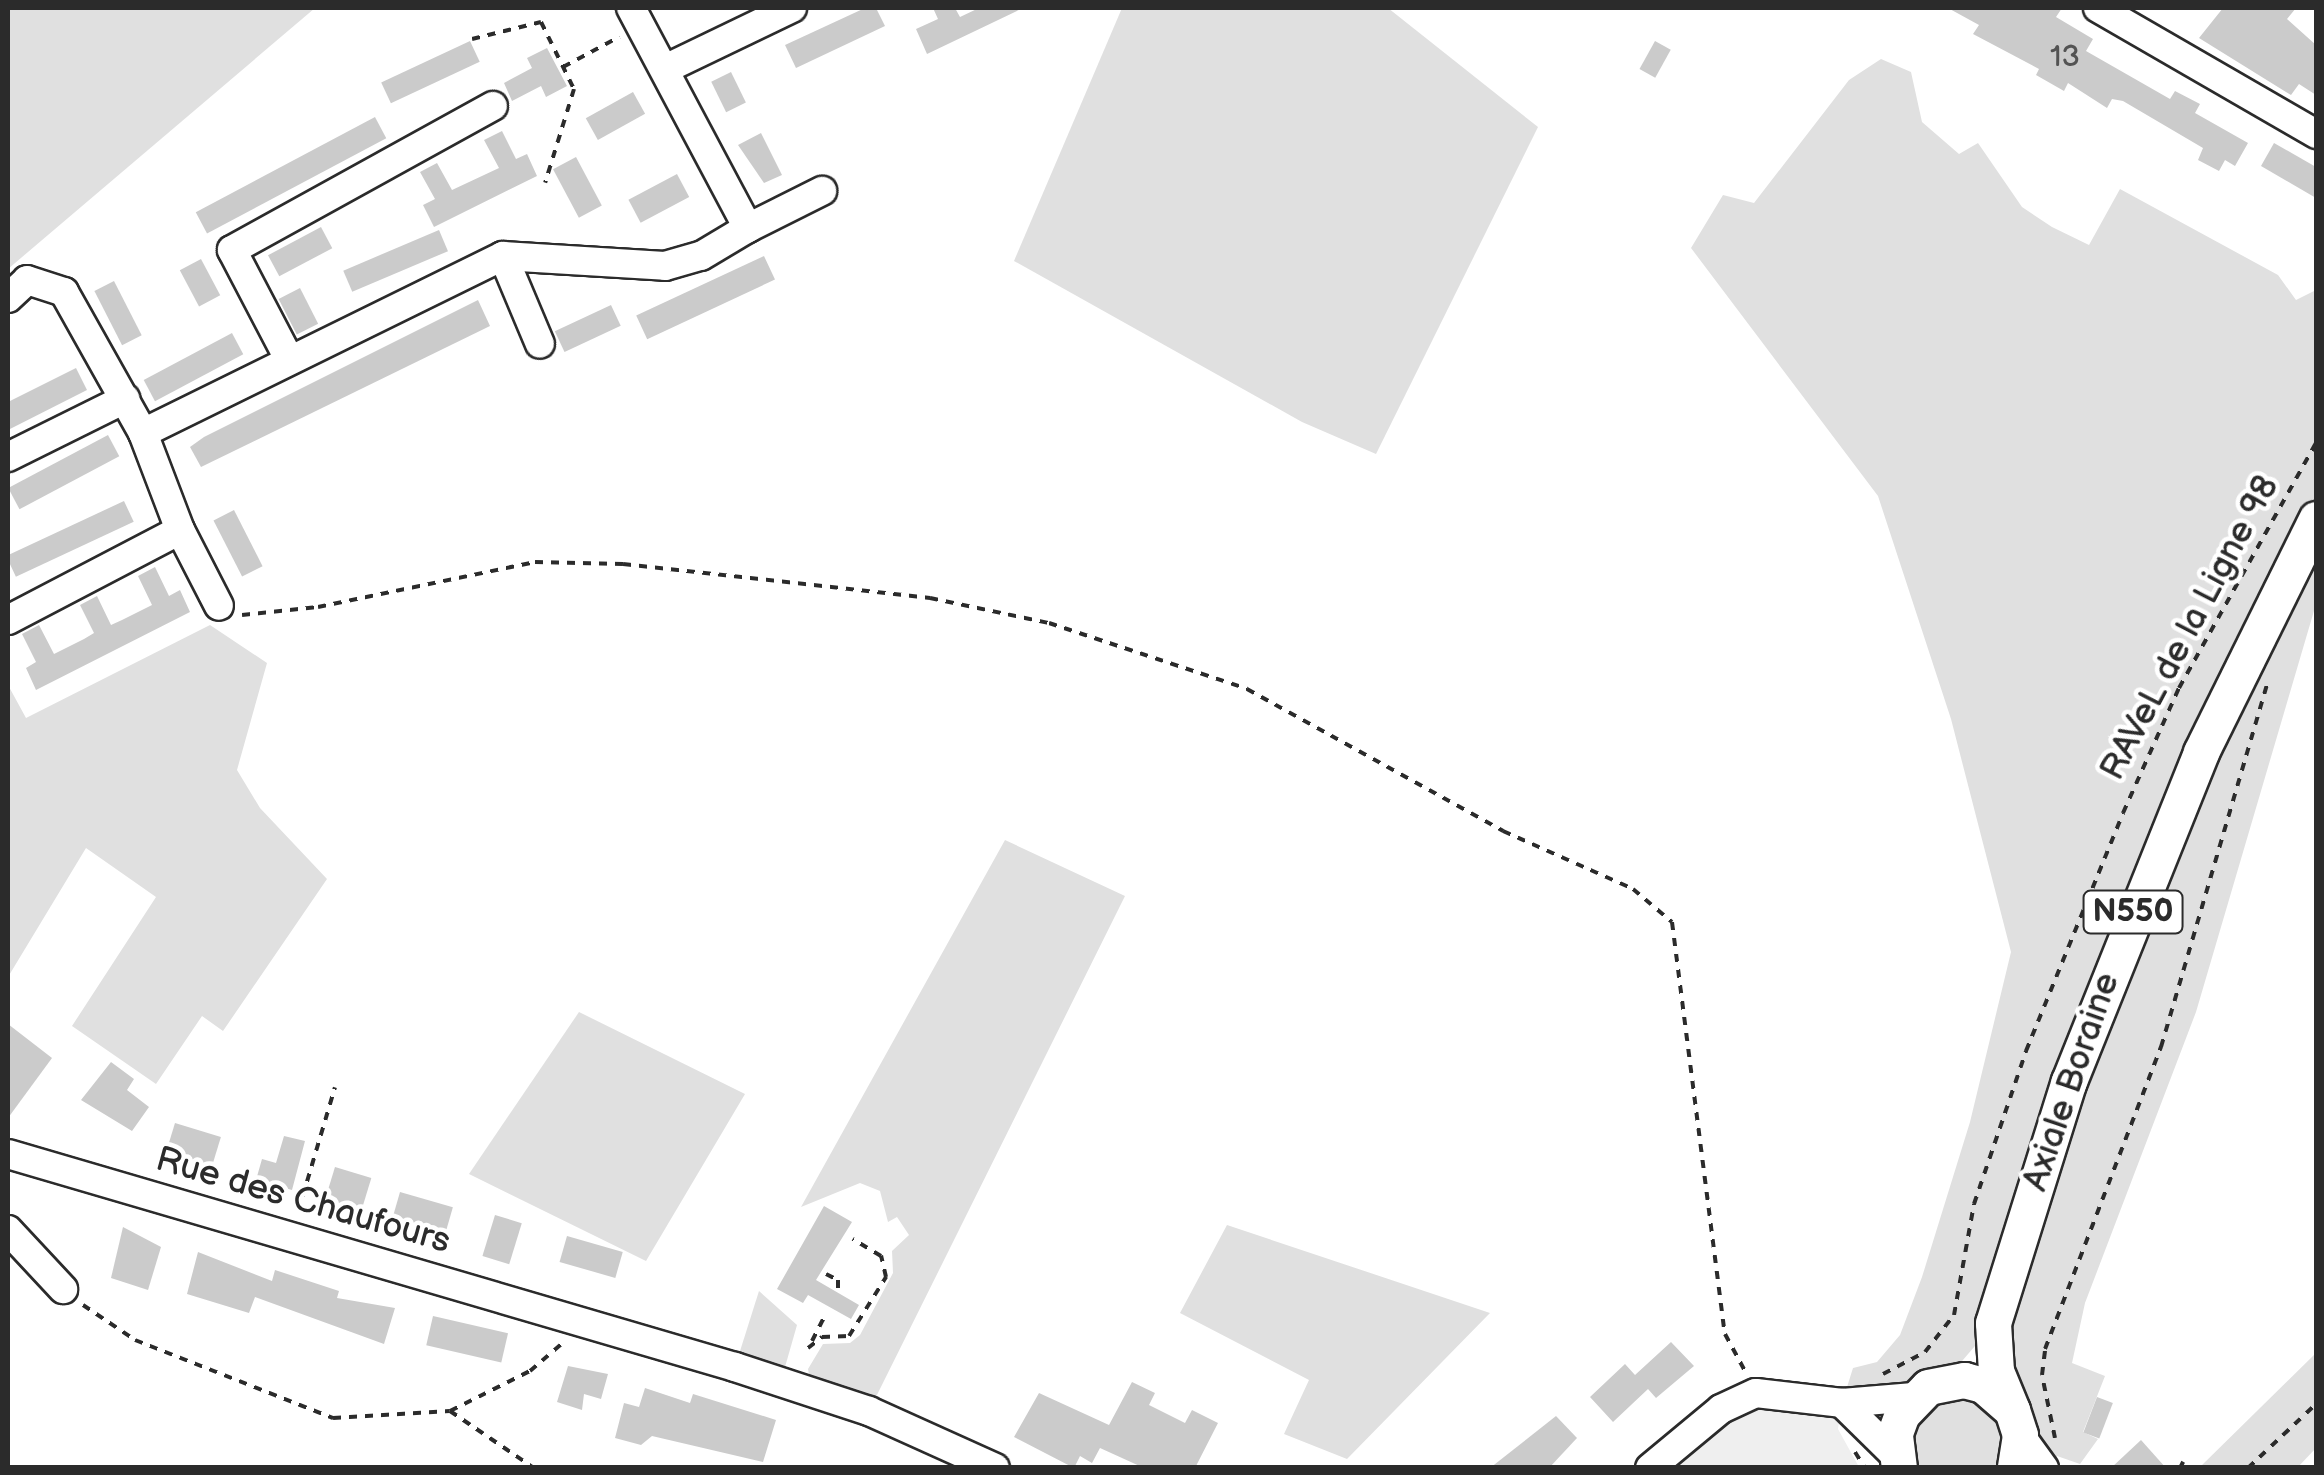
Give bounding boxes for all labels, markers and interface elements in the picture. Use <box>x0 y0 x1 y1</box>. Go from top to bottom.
house number: 13 <box>2050 39 2080 75</box>
street label: RAVeL de la Ligne 98 <box>2092 469 2288 787</box>
road number: N550 <box>2080 885 2186 939</box>
street label: Axiale Boraine <box>2015 967 2129 1197</box>
street label: Rue des Chaufours <box>151 1139 455 1263</box>

